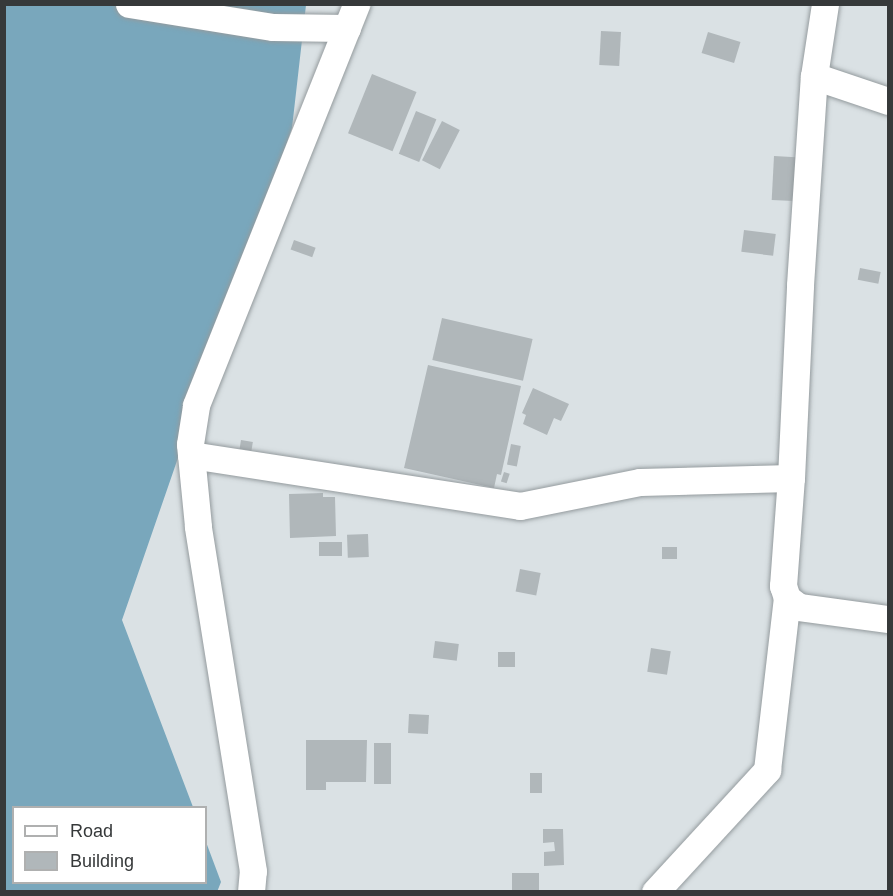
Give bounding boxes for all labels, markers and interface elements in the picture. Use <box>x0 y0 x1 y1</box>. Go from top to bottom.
legend <box>12 806 207 884</box>
text: Road <box>70 821 113 841</box>
text: Building <box>70 851 134 871</box>

